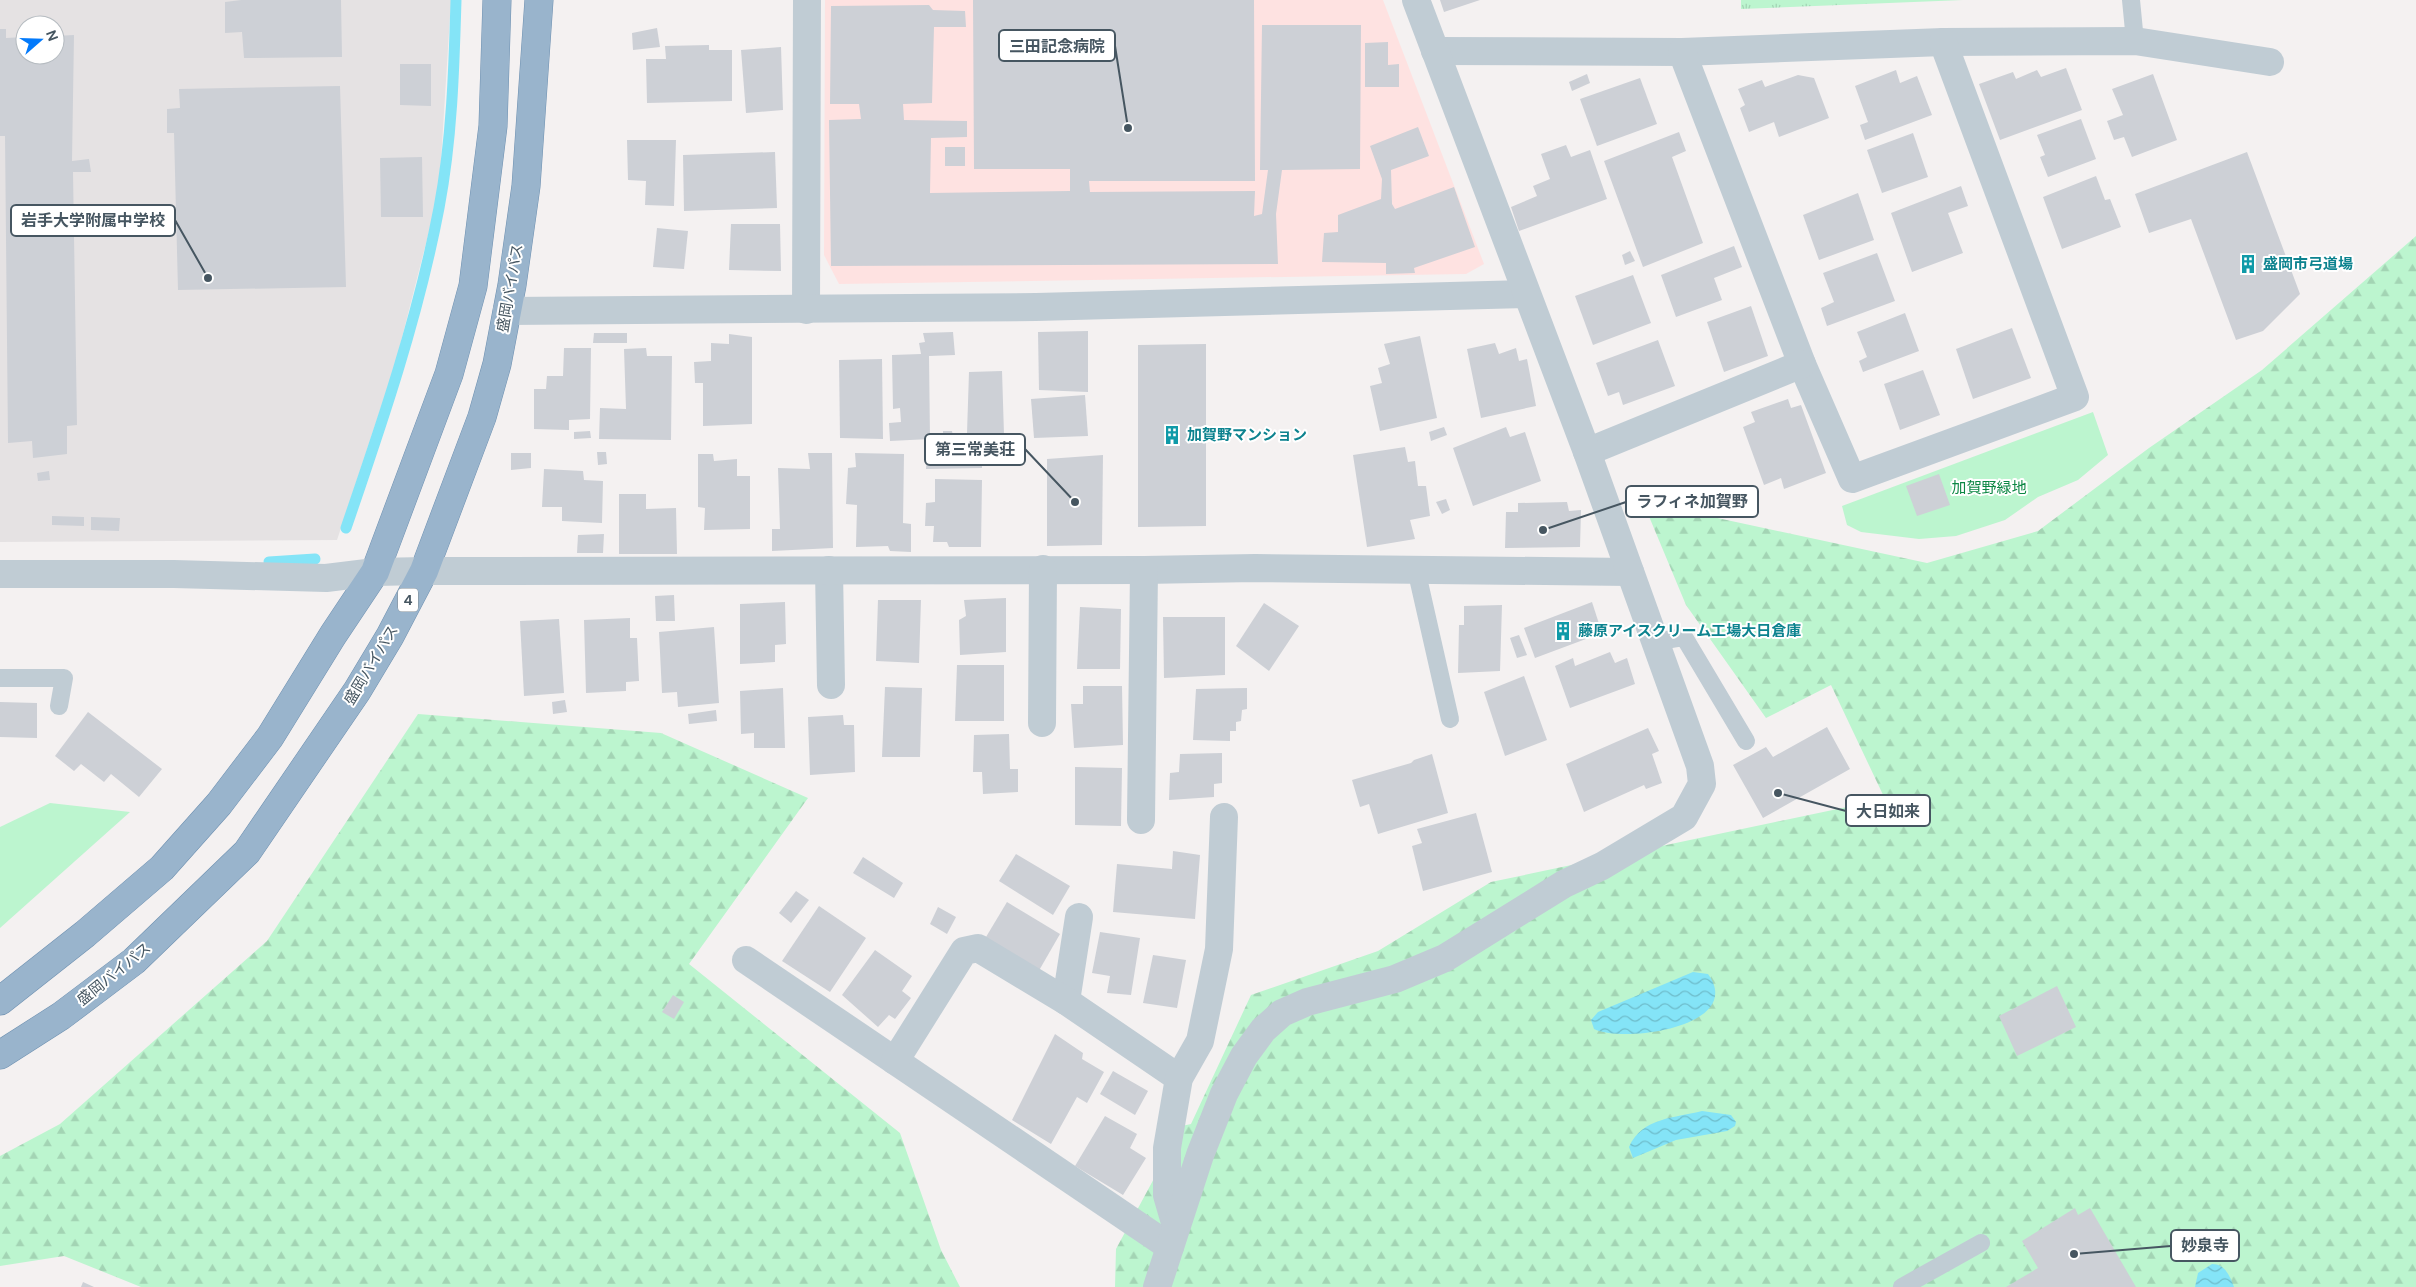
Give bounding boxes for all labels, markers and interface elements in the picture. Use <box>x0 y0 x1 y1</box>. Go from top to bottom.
north arrow <box>15 15 65 65</box>
text: N <box>42 28 62 43</box>
callout: 三田記念病院 <box>999 30 1115 61</box>
text: 三田記念病院 <box>1009 36 1105 57</box>
callout: 岩手大学附属中学校 <box>11 205 175 236</box>
text: 岩手大学附属中学校 <box>21 210 165 231</box>
street label: 盛岡バイパス <box>492 242 528 334</box>
building icon: 盛岡市弓道場 <box>2237 253 2259 275</box>
place label: 盛岡市弓道場 <box>2263 254 2353 274</box>
building icon: 加賀野マンション <box>1161 424 1183 446</box>
place label: 加賀野マンション <box>1187 425 1307 445</box>
callout: 第三常美荘 <box>925 434 1025 465</box>
text: 第三常美荘 <box>935 439 1015 460</box>
park label: 加賀野緑地 <box>1951 478 2027 498</box>
callout: ラフィネ加賀野 <box>1626 486 1758 517</box>
text: ラフィネ加賀野 <box>1636 491 1748 512</box>
road number: 4 <box>398 588 418 612</box>
building icon: 藤原アイスクリーム工場大日倉庫 <box>1552 620 1574 642</box>
street label: 盛岡バイパス <box>339 621 403 709</box>
place label: 藤原アイスクリーム工場大日倉庫 <box>1578 621 1801 641</box>
callout: 大日如来 <box>1846 795 1930 826</box>
text: 大日如来 <box>1856 801 1920 822</box>
street label: 盛岡バイパス <box>73 938 155 1010</box>
callout: 妙泉寺 <box>2171 1230 2239 1261</box>
text: 妙泉寺 <box>2181 1235 2229 1256</box>

